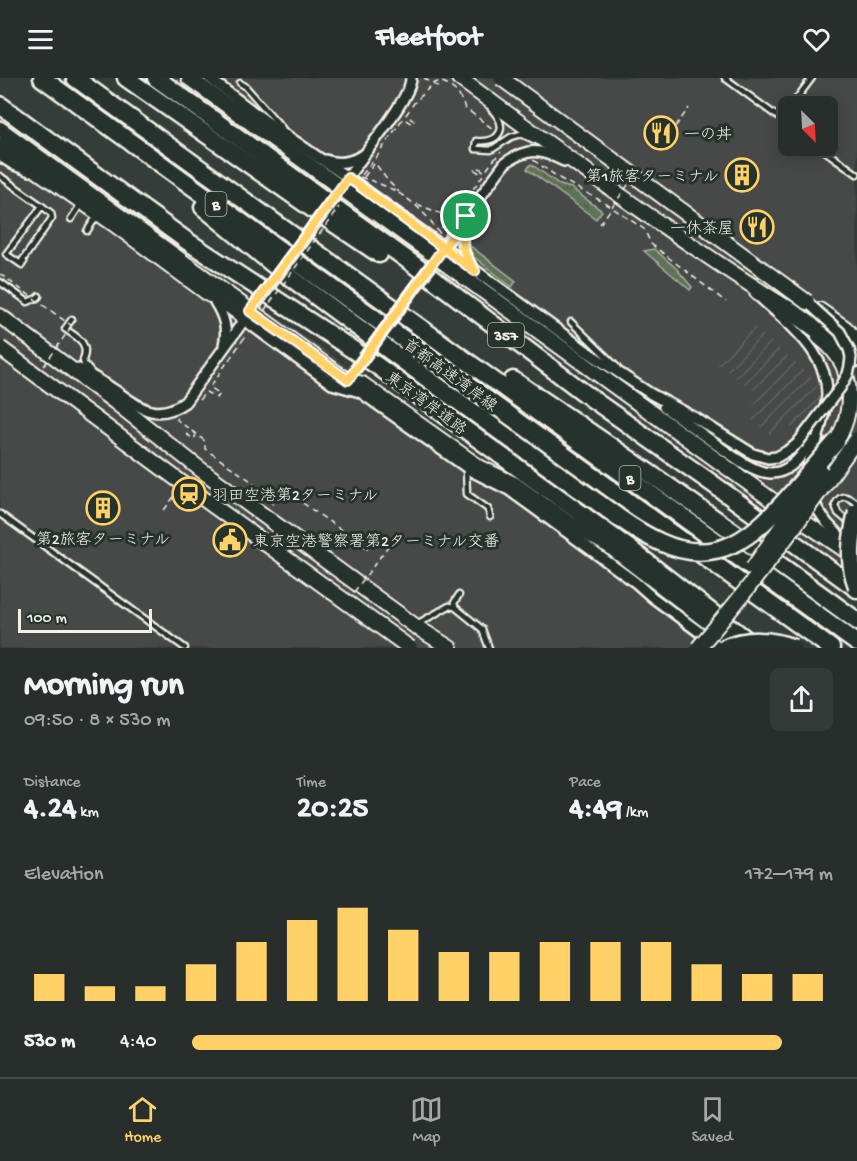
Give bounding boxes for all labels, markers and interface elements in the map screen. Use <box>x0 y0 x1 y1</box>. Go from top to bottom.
icon: menu <box>24 23 57 56</box>
text: Fleetfoot <box>376 23 481 55</box>
icon: heart <box>800 23 833 56</box>
north arrow <box>778 96 838 156</box>
map controls <box>778 96 838 156</box>
restaurant icon: 一の丼 <box>643 115 679 151</box>
place label: 一の丼 <box>684 126 732 146</box>
building icon: 第1旅客ターミナル <box>724 157 760 193</box>
place label: 第1旅客ターミナル <box>586 167 719 188</box>
pin <box>440 190 491 241</box>
road number: B <box>206 192 226 216</box>
icon: arrive <box>449 199 482 232</box>
restaurant icon: 一休茶屋 <box>739 209 775 245</box>
place label: 一休茶屋 <box>670 220 734 240</box>
road number: 357 <box>488 323 524 347</box>
street label: 首都高速湾岸線 <box>398 335 501 417</box>
street label: 東京湾岸道路 <box>381 367 471 441</box>
road number: B <box>620 466 640 490</box>
station icon: 羽田空港第2ターミナル <box>171 476 207 512</box>
place label: 羽田空港第2ターミナル <box>212 486 379 507</box>
building icon: 第2旅客ターミナル <box>85 490 121 526</box>
public building icon: 東京空港警察署第2ターミナル交番 <box>212 522 248 558</box>
place label: 第2旅客ターミナル <box>36 530 170 551</box>
place label: 東京空港警察署第2ターミナル交番 <box>253 532 500 553</box>
scale bar <box>18 606 152 634</box>
text: 100 m <box>27 610 67 629</box>
text: Morning run <box>24 668 184 706</box>
button: share <box>770 668 833 731</box>
text: 09:50 · 8 × 530 m <box>24 710 171 733</box>
text: Distance <box>24 774 81 793</box>
text: Time <box>297 774 326 793</box>
text: Pace <box>569 774 601 793</box>
text: 4.24 <box>24 793 77 828</box>
text: 20:25 <box>297 793 368 828</box>
text: 4:49 <box>569 793 622 828</box>
text: km <box>77 804 99 823</box>
text: /km <box>622 804 648 823</box>
text: Elevation <box>24 864 104 887</box>
text: 172–179 m <box>745 864 833 887</box>
text: 530 m <box>24 1031 75 1054</box>
text: 4:40 <box>120 1031 157 1054</box>
tab: Home <box>124 1093 161 1148</box>
tab: Map <box>410 1093 443 1148</box>
tab: Saved <box>692 1093 733 1148</box>

